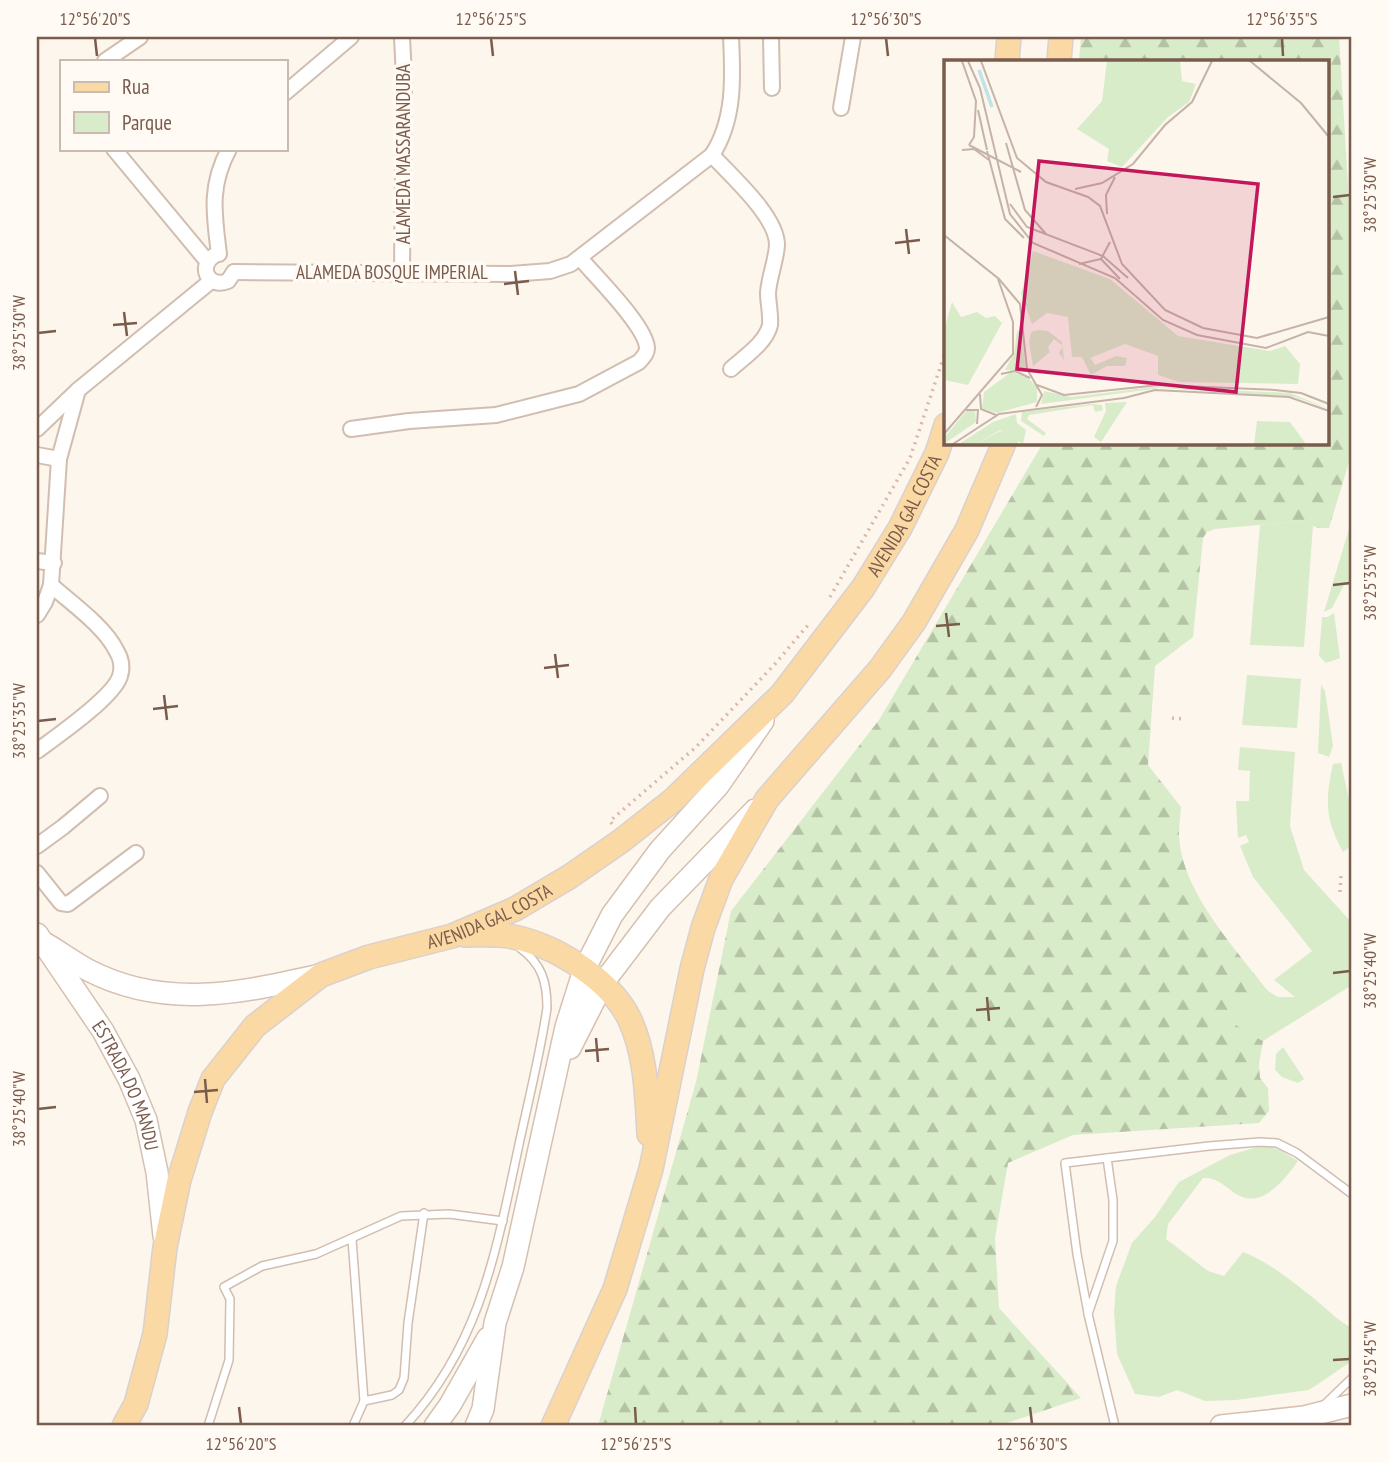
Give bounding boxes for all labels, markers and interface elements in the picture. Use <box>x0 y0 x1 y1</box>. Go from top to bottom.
text: 12°56'20"S <box>60 7 131 30</box>
text: 12°56'25"S <box>456 7 527 30</box>
text: 12°56'30"S <box>851 7 922 30</box>
text: 12°56'35"S <box>1247 7 1318 30</box>
legend <box>60 60 287 150</box>
inset map <box>944 60 1330 444</box>
street label: ALAMEDA MASSARANDUBA <box>391 64 415 244</box>
text: Rua <box>122 73 150 100</box>
text: Parque <box>122 109 172 136</box>
text: 38°25'30"W <box>1358 157 1381 233</box>
street label: ALAMEDA BOSQUE IMPERIAL <box>296 260 488 284</box>
text: 38°25'30"W <box>7 295 30 371</box>
street label: AVENIDA GAL COSTA <box>861 450 946 581</box>
text: 38°25'35"W <box>1358 545 1381 621</box>
text: 38°25'35"W <box>7 683 30 759</box>
street label: AVENIDA GAL COSTA <box>424 878 556 954</box>
text: 38°25'40"W <box>1358 933 1381 1009</box>
street label: ESTRADA DO MANDU <box>87 1016 164 1153</box>
text: 38°25'40"W <box>7 1071 30 1147</box>
text: 38°25'45"W <box>1358 1321 1381 1397</box>
text: 12°56'20"S <box>206 1432 277 1455</box>
text: 12°56'25"S <box>601 1432 672 1455</box>
text: 12°56'30"S <box>997 1432 1068 1455</box>

